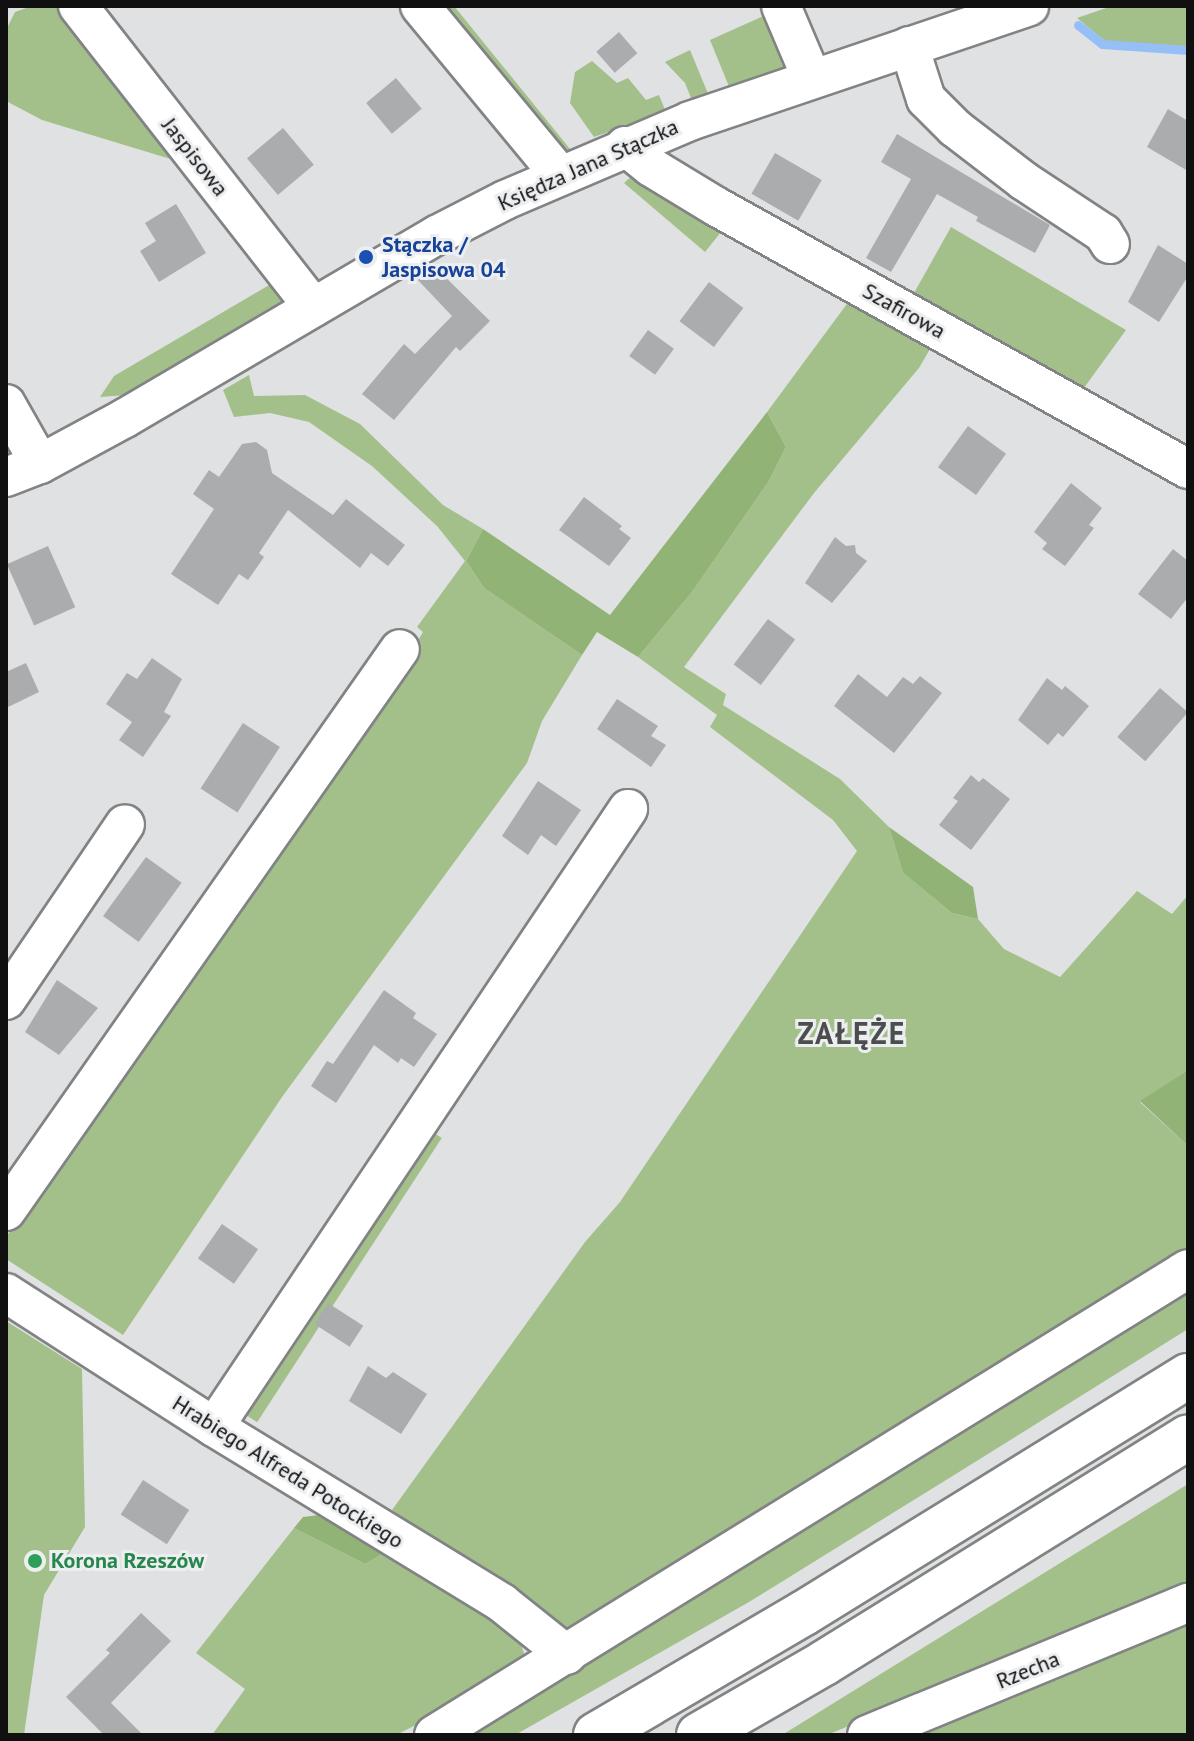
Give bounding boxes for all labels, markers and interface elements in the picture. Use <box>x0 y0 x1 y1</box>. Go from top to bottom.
street label: Jaspisowa <box>156 113 234 201</box>
street label: Księdza Jana Stączka <box>494 113 682 217</box>
place label: Stączka / Jaspisowa 04 <box>382 231 506 282</box>
marker: Stączka / Jaspisowa 04 <box>357 248 375 266</box>
street label: Szafirowa <box>858 278 950 344</box>
district label: ZAŁĘŻE <box>798 1015 906 1051</box>
street label: Hrabiego Alfreda Potockiego <box>167 1390 409 1554</box>
place label: Korona Rzeszów <box>51 1548 204 1574</box>
marker: Korona Rzeszów <box>26 1552 44 1570</box>
street label: Rzecha <box>993 1645 1063 1695</box>

